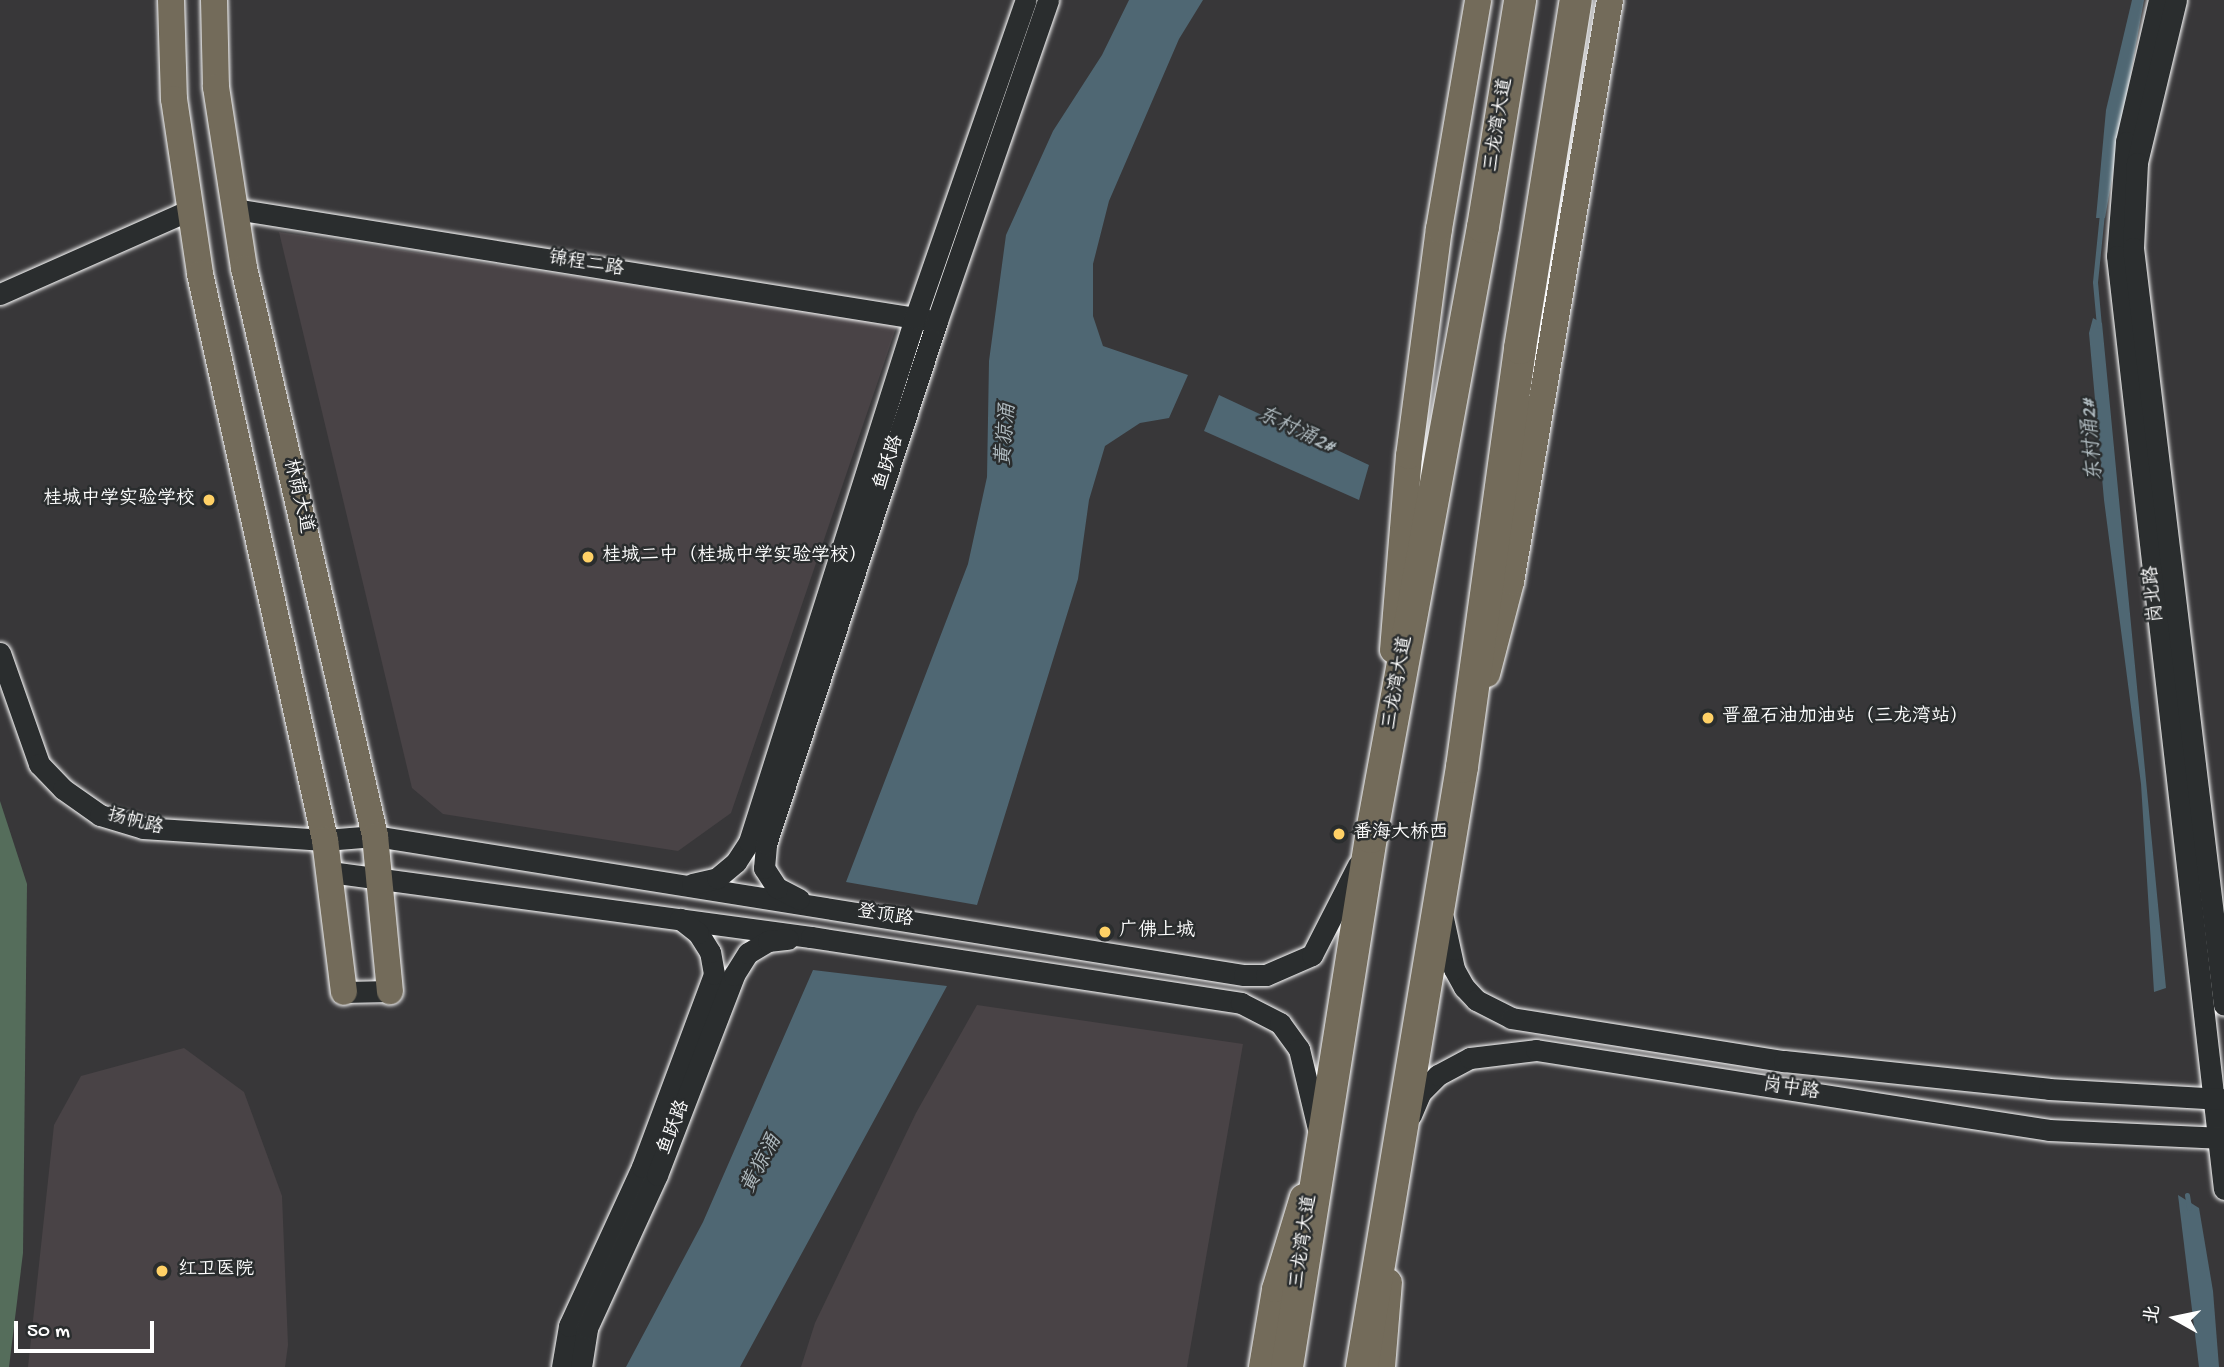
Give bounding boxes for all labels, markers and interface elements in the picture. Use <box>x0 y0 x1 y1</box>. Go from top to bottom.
street label: 三龙湾大道 <box>1481 76 1519 174</box>
street label: 锦程二路 <box>547 248 625 282</box>
water label: 东村涌2# <box>2078 398 2110 482</box>
water label: 黄猄涌 <box>993 403 1023 467</box>
water label: 东村涌2# <box>1252 403 1338 461</box>
street label: 鱼跃路 <box>870 432 910 494</box>
street label: 林荫大道 <box>277 456 317 536</box>
place label: 桂城中学实验学校 <box>43 489 195 511</box>
marker: 桂城中学实验学校 <box>201 492 217 508</box>
place label: 桂城二中（桂城中学实验学校） <box>602 546 868 568</box>
marker: 桂城二中（桂城中学实验学校） <box>580 549 596 565</box>
street label: 岗北路 <box>2141 564 2169 624</box>
street label: 三龙湾大道 <box>1380 634 1418 732</box>
place label: 晋盈石油加油站（三龙湾站） <box>1722 707 1969 729</box>
marker: 晋盈石油加油站（三龙湾站） <box>1700 710 1716 726</box>
street label: 扬帆路 <box>105 805 165 841</box>
place label: 番海大桥西 <box>1353 823 1448 845</box>
marker: 番海大桥西 <box>1331 826 1347 842</box>
street label: 登顶路 <box>855 901 915 933</box>
place label: 广佛上城 <box>1119 921 1195 943</box>
marker: 广佛上城 <box>1097 924 1113 940</box>
street label: 岗中路 <box>1761 1074 1821 1106</box>
street label: 鱼跃路 <box>654 1097 696 1159</box>
water label: 黄猄涌 <box>737 1131 789 1199</box>
street label: 三龙湾大道 <box>1287 1193 1323 1291</box>
place label: 红卫医院 <box>178 1260 254 1282</box>
marker: 红卫医院 <box>152 1261 172 1281</box>
north arrow <box>2140 1283 2210 1353</box>
text: 北 <box>2141 1303 2167 1326</box>
scale bar <box>18 1308 158 1352</box>
text: 50 m <box>27 1320 70 1345</box>

